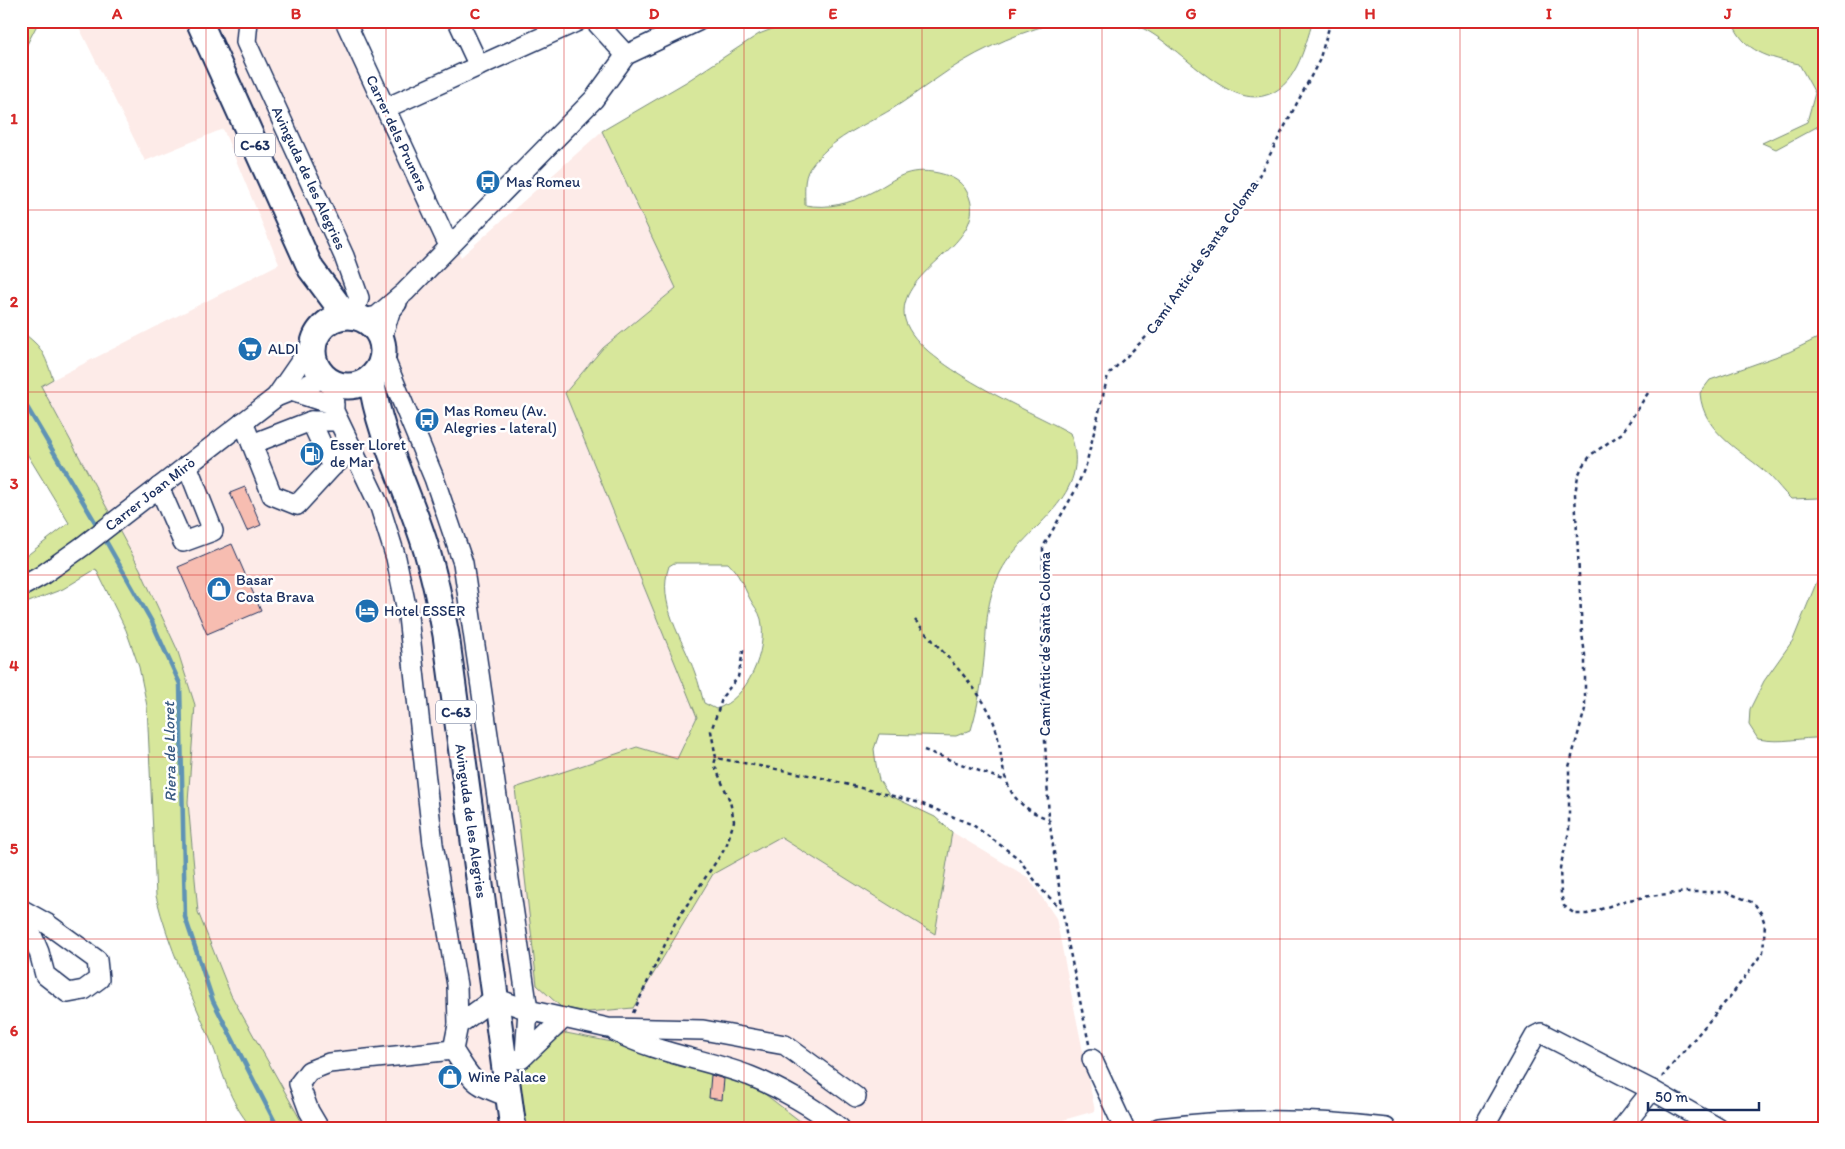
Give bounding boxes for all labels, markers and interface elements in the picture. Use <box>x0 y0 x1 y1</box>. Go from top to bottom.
text: A <box>111 4 123 23</box>
text: B <box>291 4 302 23</box>
text: C <box>470 4 481 23</box>
text: D <box>649 4 660 23</box>
text: E <box>829 4 838 23</box>
text: F <box>1008 4 1017 23</box>
text: G <box>1185 4 1197 23</box>
text: H <box>1364 4 1376 23</box>
text: I <box>1546 4 1552 23</box>
text: J <box>1723 4 1732 23</box>
street label: Carrer dels Pruners <box>362 72 432 194</box>
street label: Avinguda de les Alegries <box>268 104 350 253</box>
text: 1 <box>10 109 18 128</box>
road number: C-63 <box>235 134 275 156</box>
bus stop icon: Mas Romeu <box>475 169 501 195</box>
place label: Mas Romeu <box>506 173 580 191</box>
street label: Camí Antic de Santa Coloma <box>1142 176 1262 338</box>
text: 2 <box>10 292 19 311</box>
supermarket icon: ALDI <box>237 336 263 362</box>
place label: ALDI <box>268 340 299 358</box>
place label: Mas Romeu (Av. Alegries - lateral) <box>444 402 557 437</box>
bus stop icon: Mas Romeu (Av. Alegries - lateral) <box>414 407 440 433</box>
place label: Esser Lloret de Mar <box>330 436 406 471</box>
fuel station icon: Esser Lloret de Mar <box>299 441 325 467</box>
street label: Carrer Joan Mirò <box>101 453 199 535</box>
text: 3 <box>10 474 19 493</box>
street label: Camí Antic de Santa Coloma <box>1036 552 1054 736</box>
place label: Basar Costa Brava <box>236 571 314 606</box>
shop icon: Basar Costa Brava <box>206 576 232 602</box>
hotel icon: Hotel ESSER <box>354 598 380 624</box>
place label: Hotel ESSER <box>384 602 465 620</box>
text: 4 <box>9 656 19 675</box>
water label: Riera de Lloret <box>159 700 180 802</box>
road number: C-63 <box>436 700 476 724</box>
street label: Avinguda de les Alegries <box>451 743 491 900</box>
text: 5 <box>10 839 19 858</box>
text: 6 <box>10 1021 19 1040</box>
shop icon: Wine Palace <box>437 1064 463 1090</box>
place label: Wine Palace <box>468 1068 546 1086</box>
scale bar <box>1648 1079 1759 1111</box>
text: 50 m <box>1655 1088 1688 1106</box>

